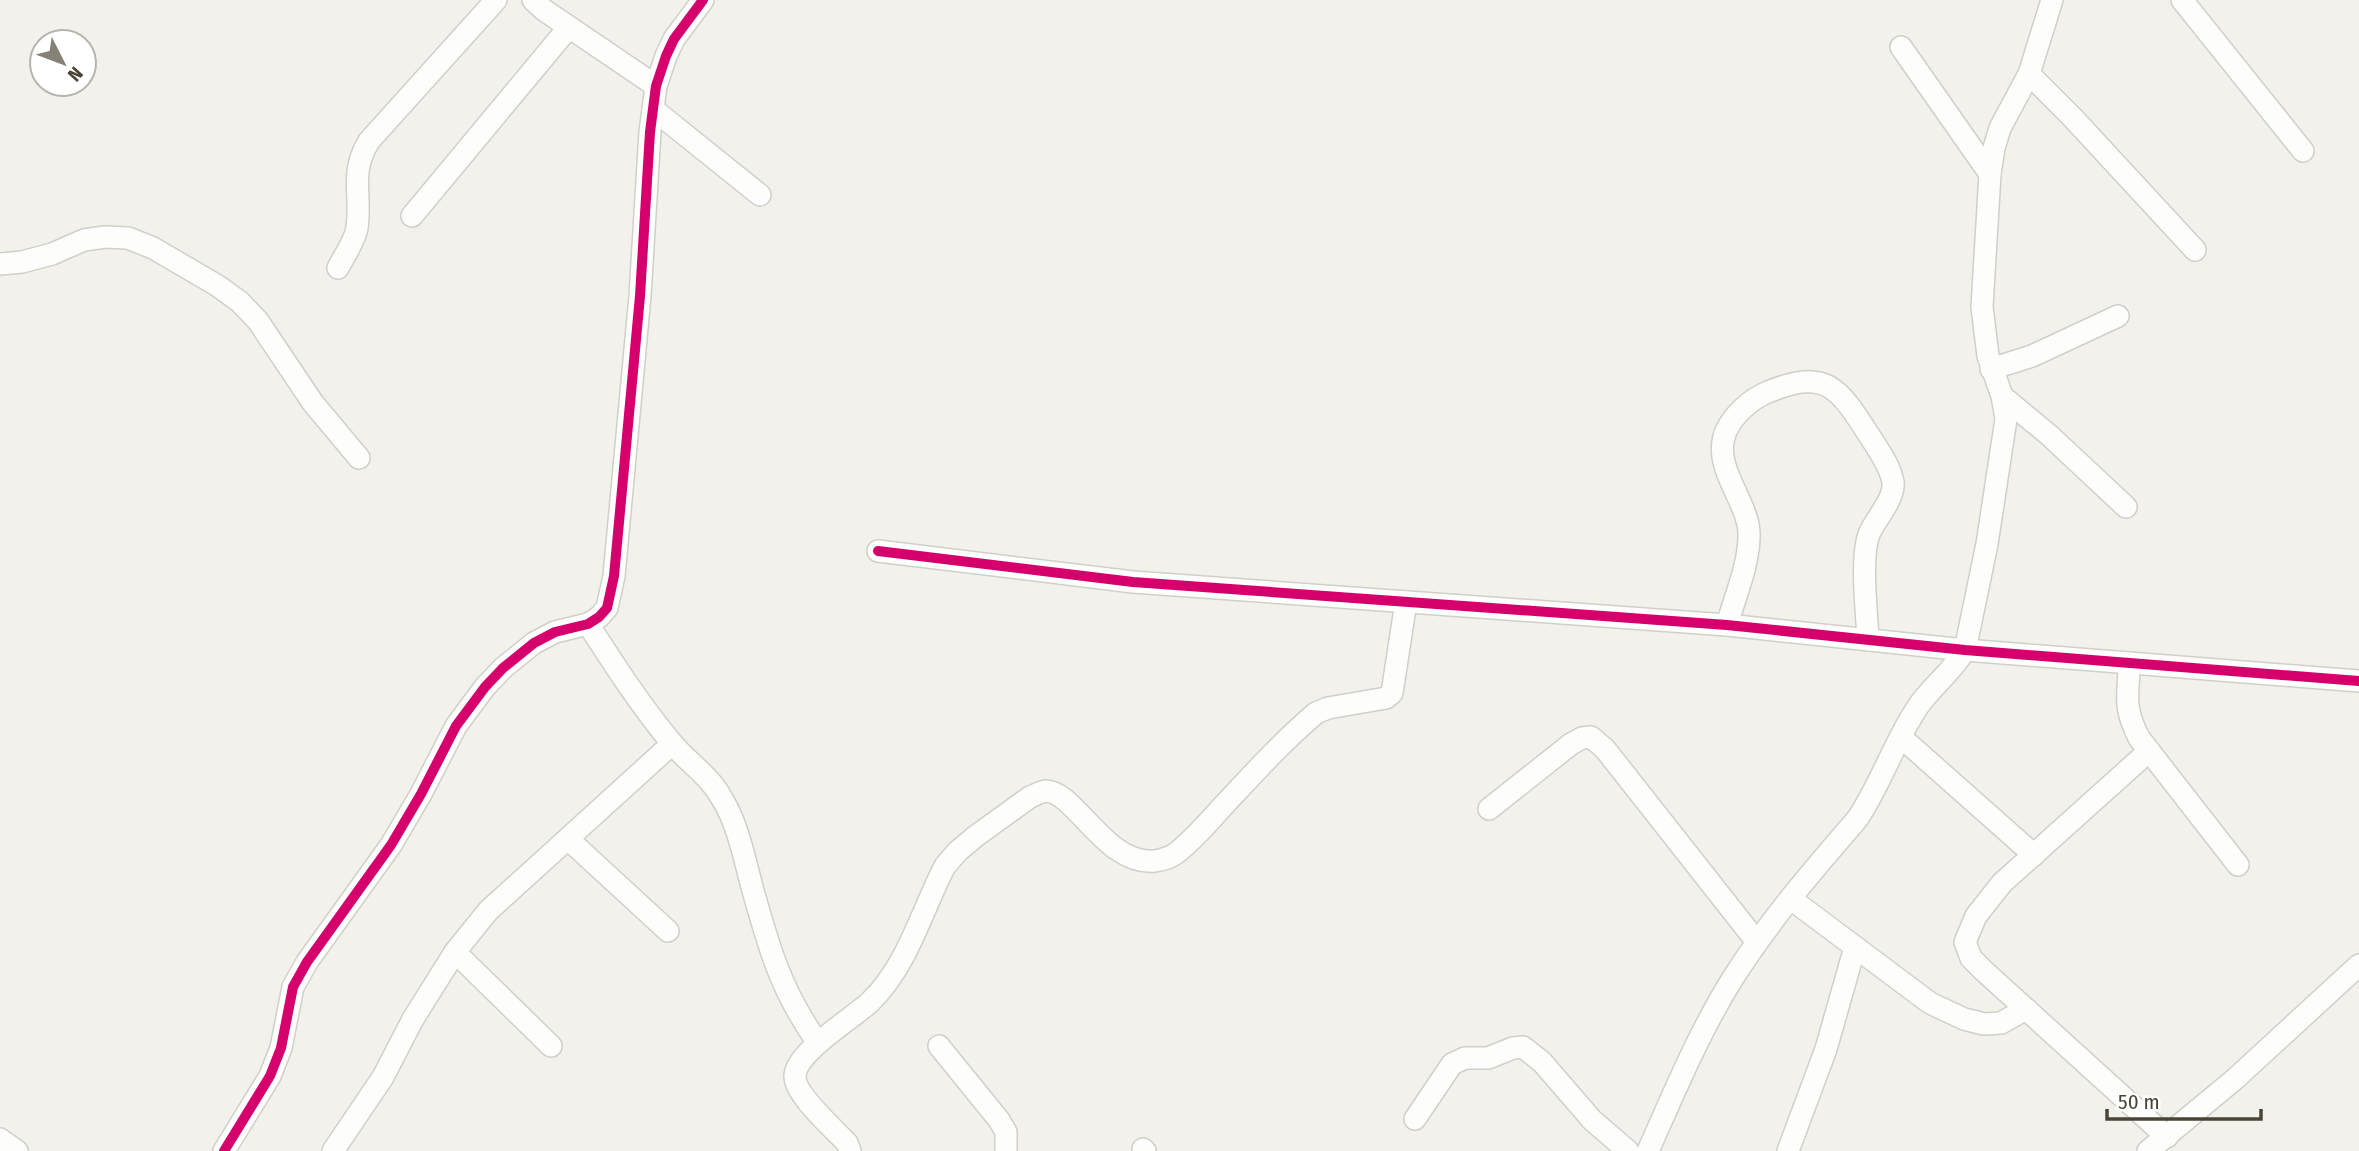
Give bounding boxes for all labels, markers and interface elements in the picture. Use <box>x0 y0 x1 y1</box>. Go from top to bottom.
north arrow <box>28 28 98 98</box>
text: N <box>63 62 88 86</box>
scale bar <box>2107 1078 2261 1122</box>
text: 50 m <box>2118 1089 2160 1115</box>

